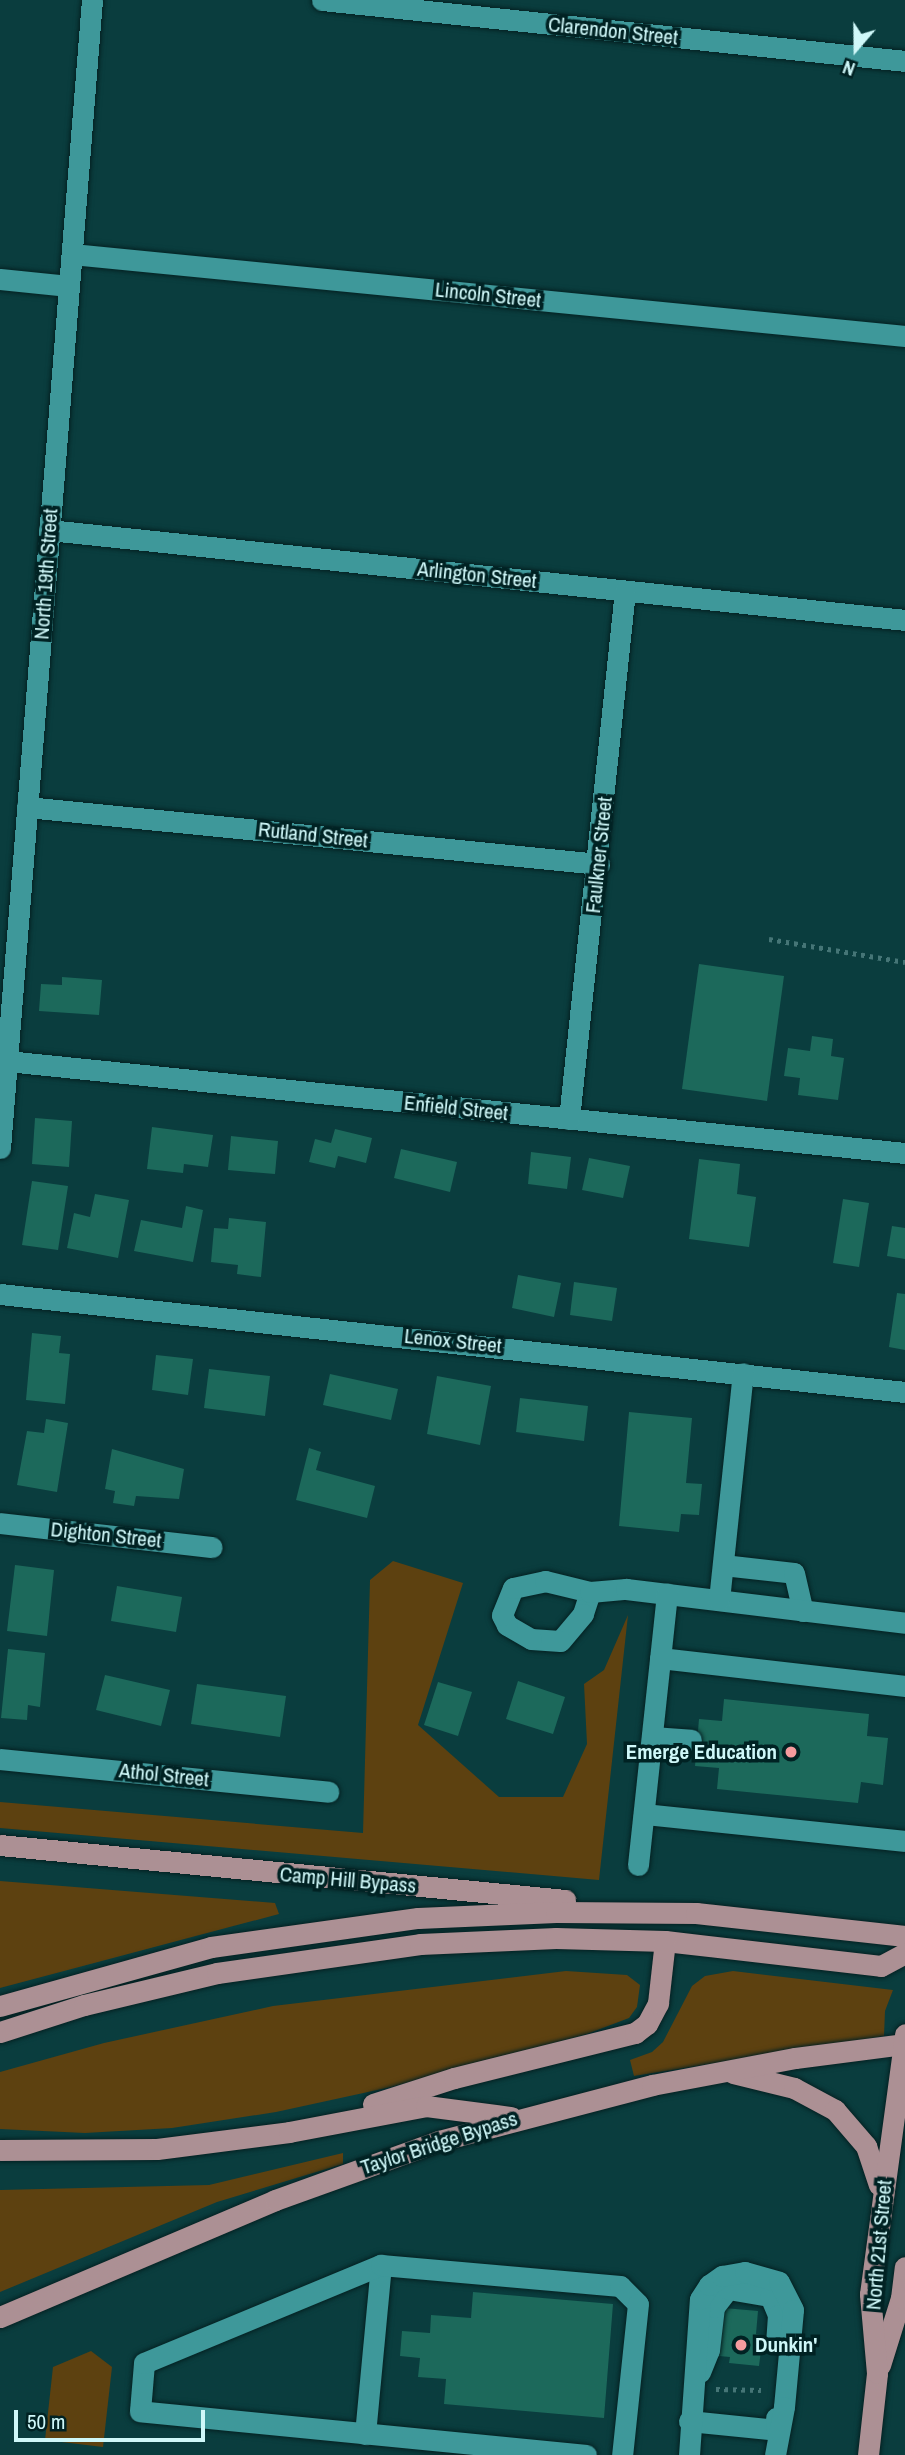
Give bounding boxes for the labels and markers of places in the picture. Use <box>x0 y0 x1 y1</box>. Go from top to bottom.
place label: Emerge Education <box>626 1739 777 1765</box>
marker: Emerge Education <box>783 1744 799 1760</box>
place label: Dunkin' <box>755 2332 817 2358</box>
marker: Dunkin' <box>733 2337 749 2353</box>

